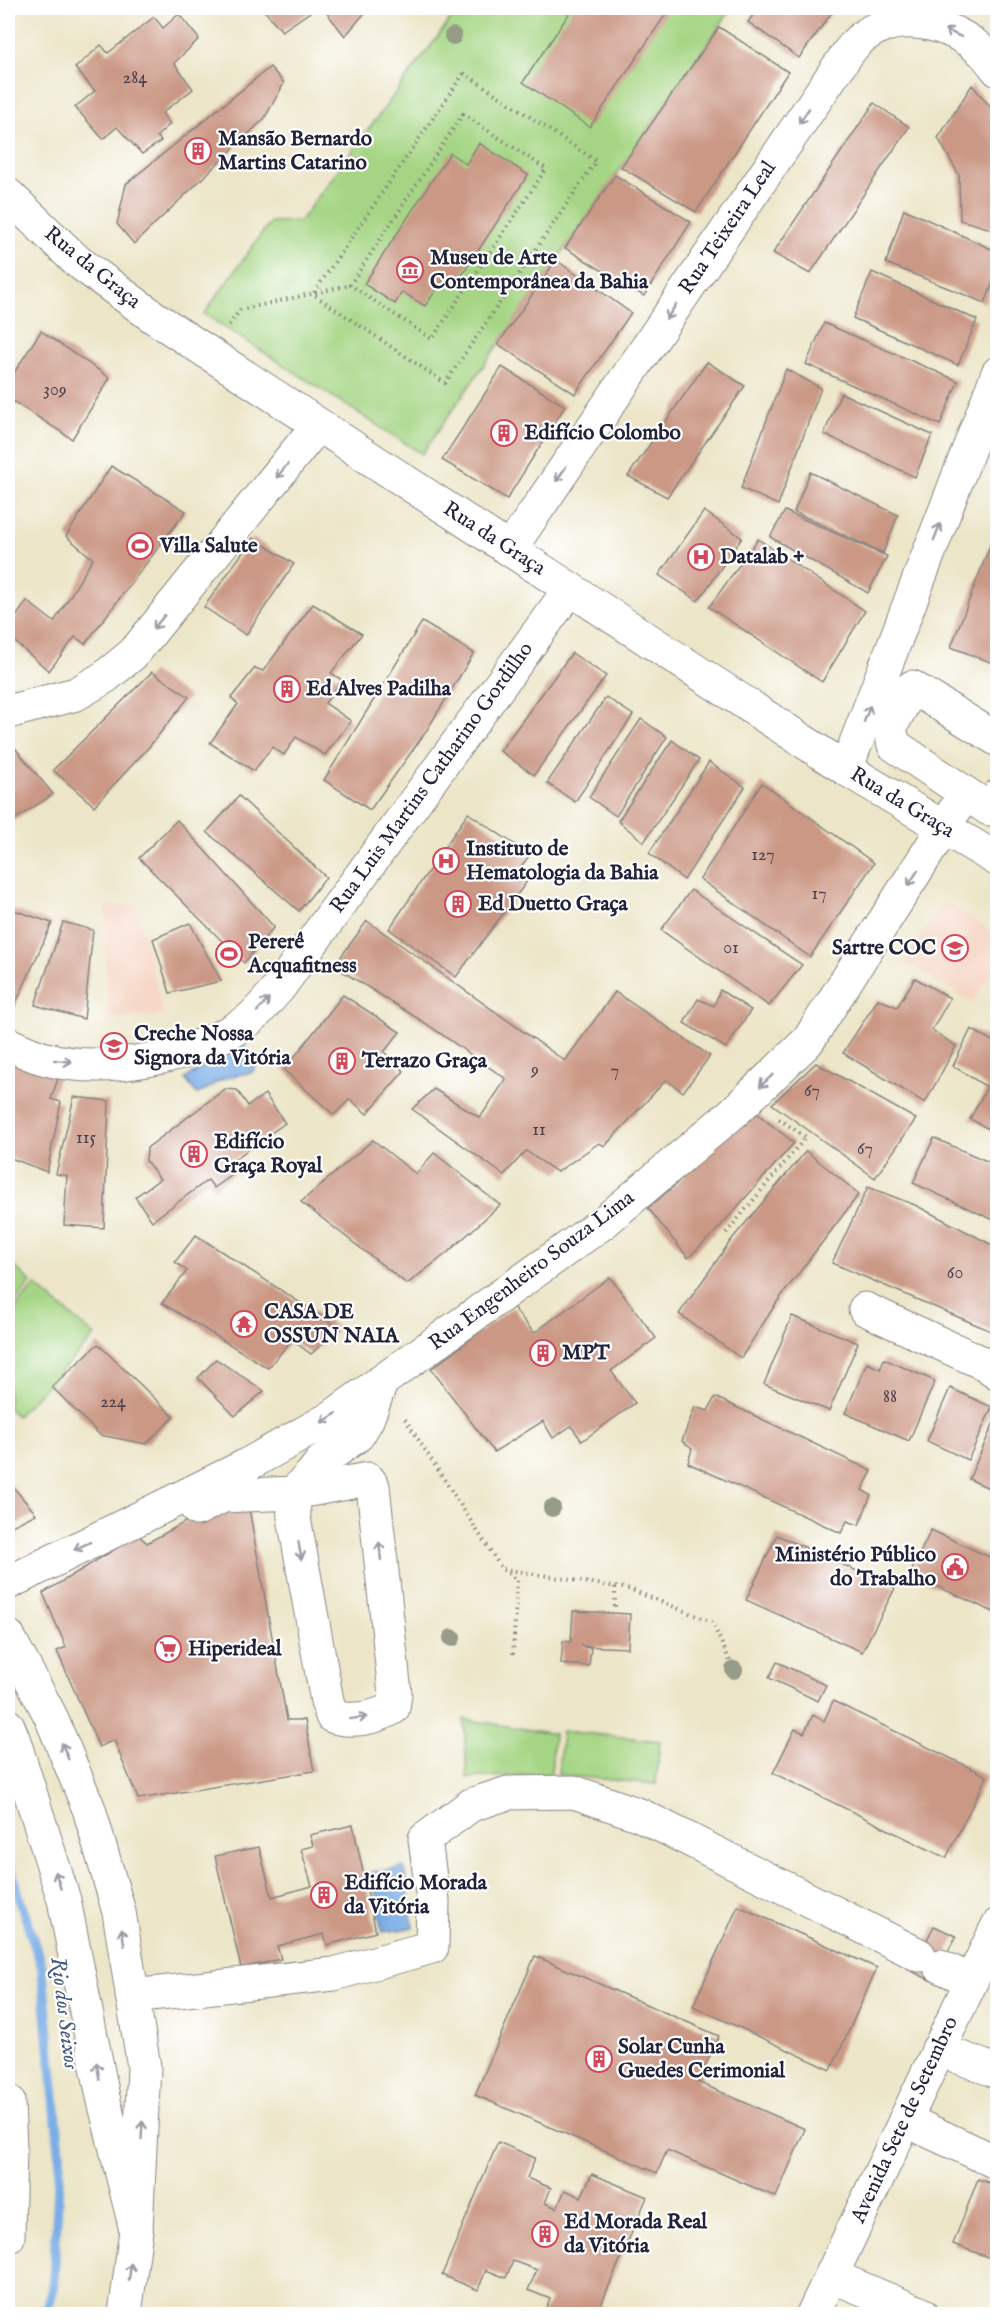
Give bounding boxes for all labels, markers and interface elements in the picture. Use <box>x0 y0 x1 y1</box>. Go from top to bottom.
one-way arrow <box>945 27 963 39</box>
house number: 284 <box>123 67 147 90</box>
one-way arrow <box>798 108 810 124</box>
place label: Mansão Bernardo Martins Catarino <box>218 126 373 177</box>
building icon: Mansão Bernardo Martins Catarino <box>183 136 213 166</box>
street label: Rua Teixeira Leal <box>673 156 783 300</box>
street label: Rua da Graça <box>38 221 147 316</box>
place label: Museu de Arte Contemporânea da Bahia <box>430 245 649 296</box>
museum icon: Museu de Arte Contemporânea da Bahia <box>395 255 425 285</box>
one-way arrow <box>665 304 677 320</box>
house number: 309 <box>43 379 67 402</box>
building icon: Edifício Colombo <box>489 418 519 448</box>
place label: Edifício Colombo <box>524 420 682 447</box>
one-way arrow <box>275 463 288 479</box>
one-way arrow <box>555 465 567 481</box>
street label: Rua da Graça <box>438 496 551 583</box>
one-way arrow <box>932 523 943 542</box>
sports icon: Villa Salute <box>125 531 155 561</box>
place label: Villa Salute <box>159 533 258 560</box>
hospital icon: Datalab + <box>686 542 716 572</box>
place label: Datalab + <box>720 544 805 571</box>
one-way arrow <box>153 614 166 630</box>
street label: Rua Luis Martins Catharino Gordilho <box>324 637 540 919</box>
building icon: Ed Alves Padilha <box>272 674 302 704</box>
place label: Ed Alves Padilha <box>306 676 452 703</box>
one-way arrow <box>863 705 874 724</box>
street label: Rua da Graça <box>845 761 960 845</box>
place label: Instituto de Hematologia da Bahia <box>466 836 659 887</box>
house number: 127 <box>751 844 775 867</box>
hospital icon: Instituto de Hematologia da Bahia <box>431 846 461 876</box>
one-way arrow <box>906 869 919 886</box>
house number: 17 <box>811 883 827 906</box>
building icon: Ed Duetto Graça <box>443 889 473 919</box>
place label: Ed Duetto Graça <box>478 891 628 918</box>
place label: Pererê Acquafitness <box>247 929 357 980</box>
school or university icon: Sartre COC <box>940 933 970 963</box>
place label: Sartre COC <box>832 935 936 962</box>
house number: 01 <box>723 937 739 960</box>
sports icon: Pererê Acquafitness <box>214 939 244 969</box>
one-way arrow <box>256 997 270 1012</box>
place label: Creche Nossa Signora da Vitória <box>134 1021 291 1072</box>
school or university icon: Creche Nossa Signora da Vitória <box>99 1031 129 1061</box>
building icon: Terrazo Graça <box>327 1046 357 1076</box>
place label: Terrazo Graça <box>361 1048 488 1075</box>
one-way arrow <box>53 1056 72 1067</box>
house number: 9 <box>530 1059 539 1082</box>
house number: 7 <box>611 1060 619 1083</box>
one-way arrow <box>758 1074 773 1088</box>
house number: 67 <box>804 1080 820 1103</box>
house number: 11 <box>532 1119 546 1142</box>
house number: 115 <box>76 1127 96 1150</box>
place label: Edifício Graça Royal <box>214 1129 323 1180</box>
house number: 67 <box>857 1138 873 1161</box>
building icon: Edifício Graça Royal <box>179 1139 209 1169</box>
street label: Rua Engenheiro Souza Lima <box>424 1184 641 1357</box>
house number: 60 <box>947 1262 963 1285</box>
place label: CASA DE OSSUN NAIA <box>264 1299 400 1350</box>
temple icon: CASA DE OSSUN NAIA <box>229 1309 259 1339</box>
building icon: MPT <box>528 1338 558 1368</box>
place label: MPT <box>562 1340 610 1367</box>
house number: 88 <box>883 1386 897 1409</box>
house number: 224 <box>100 1391 126 1414</box>
one-way arrow <box>321 1411 338 1424</box>
one-way arrow <box>73 1541 91 1553</box>
one-way arrow <box>295 1541 306 1561</box>
one-way arrow <box>374 1542 385 1562</box>
place label: Ministério Público do Trabalho <box>775 1542 937 1593</box>
public building icon: Ministério Público do Trabalho <box>940 1552 970 1582</box>
supermarket icon: Hiperideal <box>153 1634 183 1664</box>
place label: Hiperideal <box>188 1636 283 1663</box>
one-way arrow <box>348 1713 368 1724</box>
one-way arrow <box>59 1742 70 1761</box>
place label: Edifício Morada da Vitória <box>344 1870 488 1921</box>
one-way arrow <box>52 1871 63 1890</box>
building icon: Edifício Morada da Vitória <box>309 1880 339 1910</box>
one-way arrow <box>117 1927 128 1947</box>
water label: Rio dos Seixos <box>43 1955 85 2071</box>
street label: Avenida Sete de Setembro <box>845 2012 965 2229</box>
place label: Solar Cunha Guedes Cerimonial <box>618 2034 786 2085</box>
building icon: Solar Cunha Guedes Cerimonial <box>584 2044 614 2074</box>
one-way arrow <box>92 2062 103 2081</box>
one-way arrow <box>136 2120 147 2140</box>
place label: Ed Morada Real da Vitória <box>564 2209 708 2260</box>
building icon: Ed Morada Real da Vitória <box>530 2219 560 2249</box>
one-way arrow <box>125 2263 136 2283</box>

